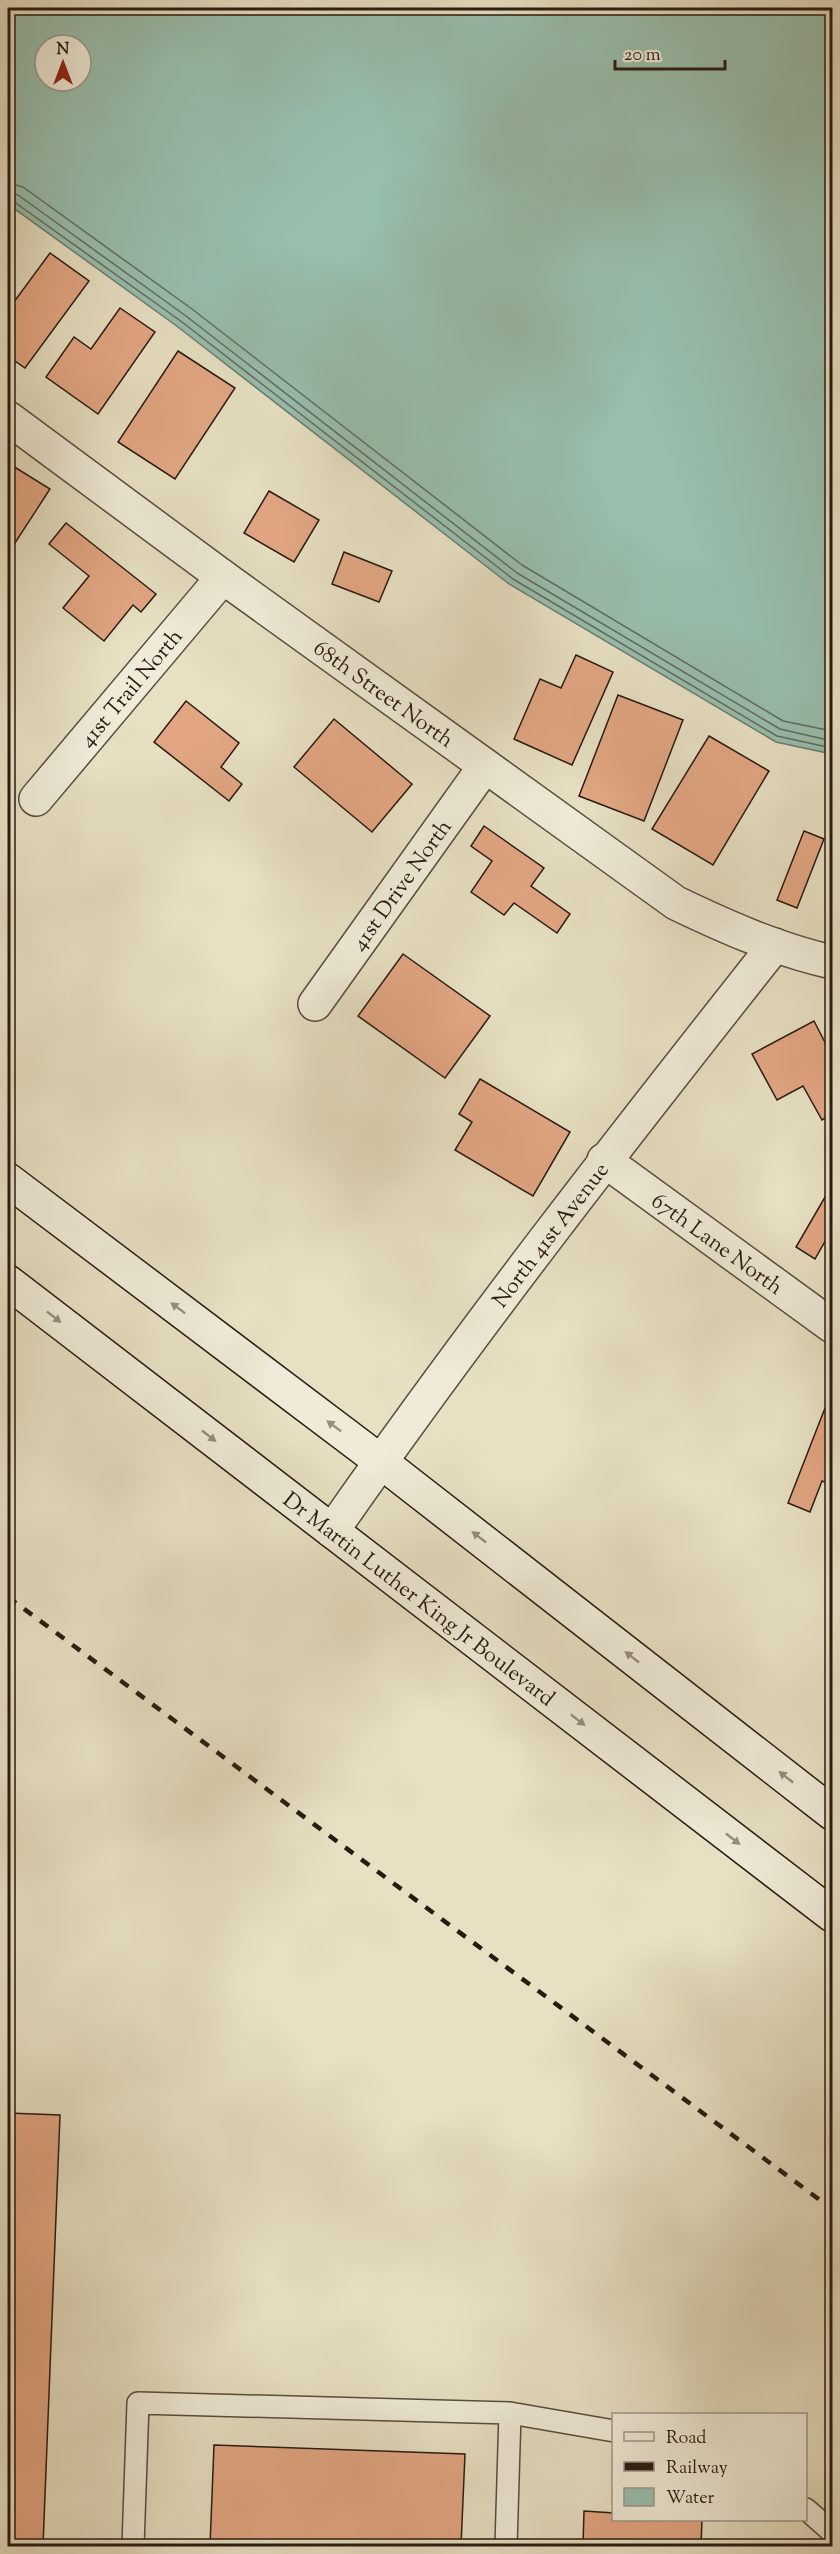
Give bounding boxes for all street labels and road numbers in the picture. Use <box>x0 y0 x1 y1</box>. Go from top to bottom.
street label: 41st Trail North <box>73 623 192 756</box>
street label: 68th Street North <box>305 634 459 757</box>
street label: 41st Drive North <box>345 814 461 959</box>
street label: North 41st Avenue <box>486 1156 618 1316</box>
street label: 67th Lane North <box>644 1186 789 1304</box>
street label: Dr Martin Luther King Jr Boulevard <box>275 1486 561 1716</box>

